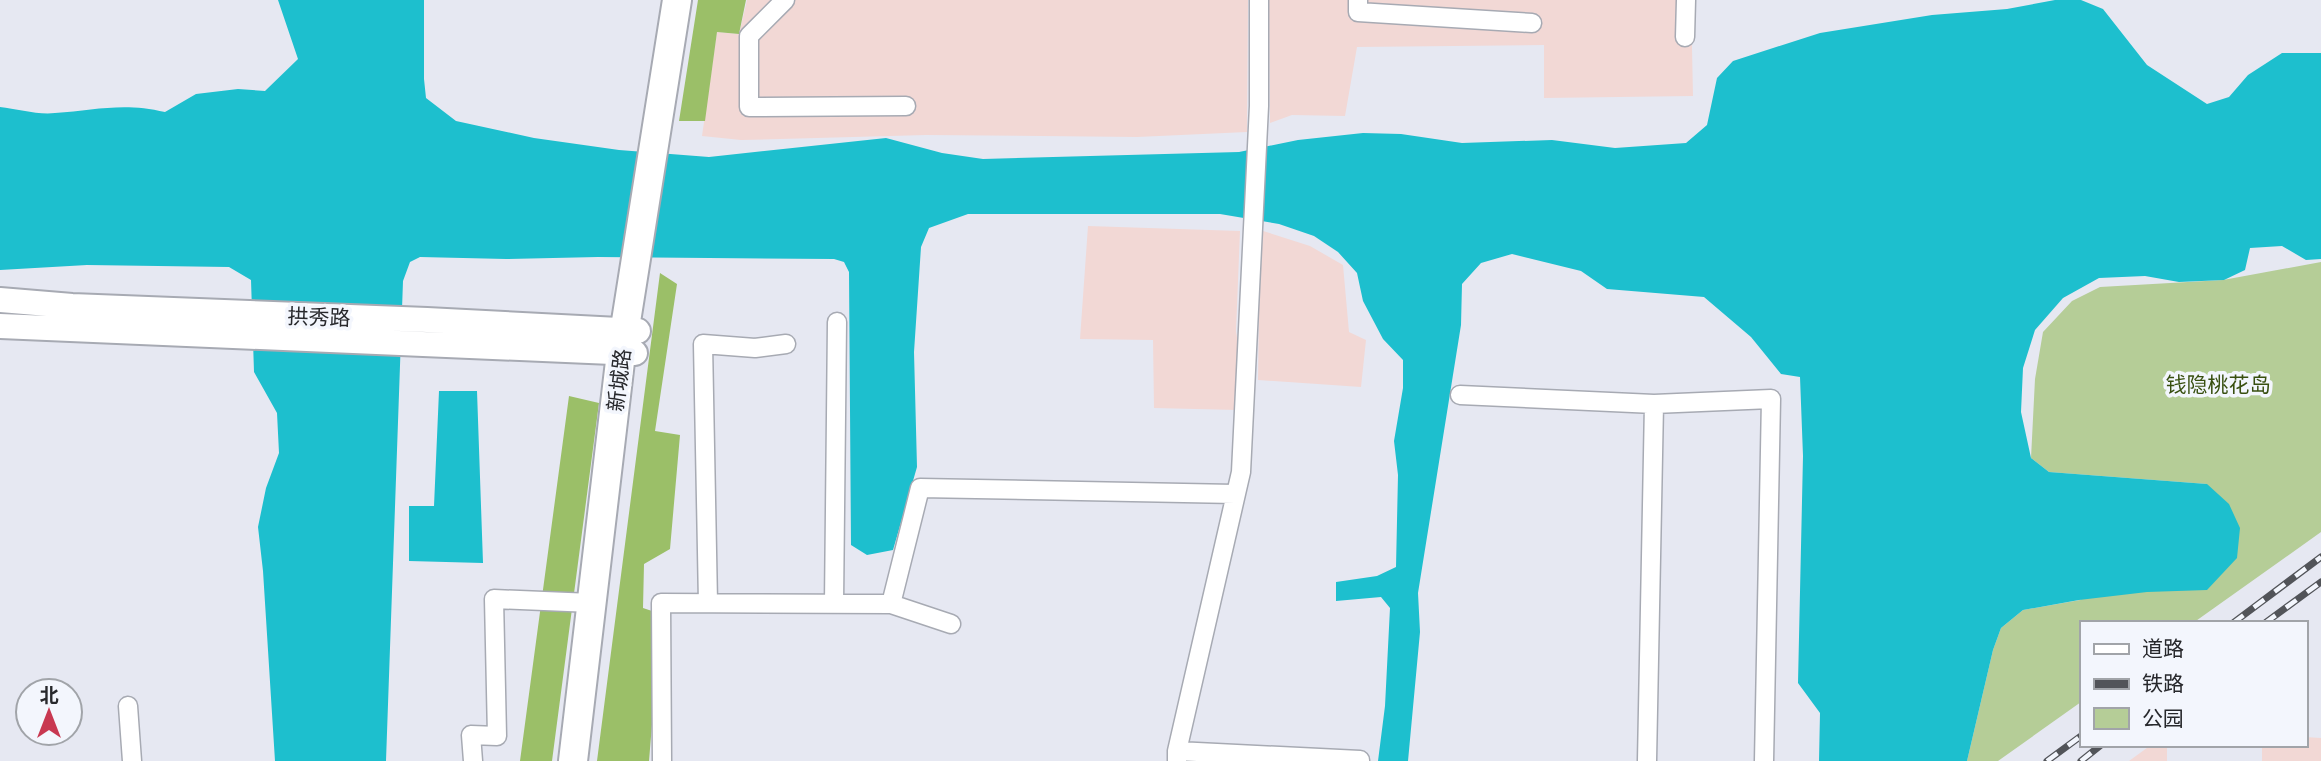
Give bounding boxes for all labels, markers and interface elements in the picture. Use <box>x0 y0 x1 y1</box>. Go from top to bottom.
street label: 拱秀路 <box>287 302 351 330</box>
street label: 新城路 <box>602 347 634 413</box>
park label: 钱隐桃花岛 <box>2166 371 2271 396</box>
legend <box>2080 621 2307 747</box>
text: 道路 <box>2142 635 2184 660</box>
text: 铁路 <box>2142 670 2184 695</box>
north arrow <box>14 677 84 747</box>
text: 北 <box>39 683 59 706</box>
text: 公园 <box>2142 705 2184 730</box>

